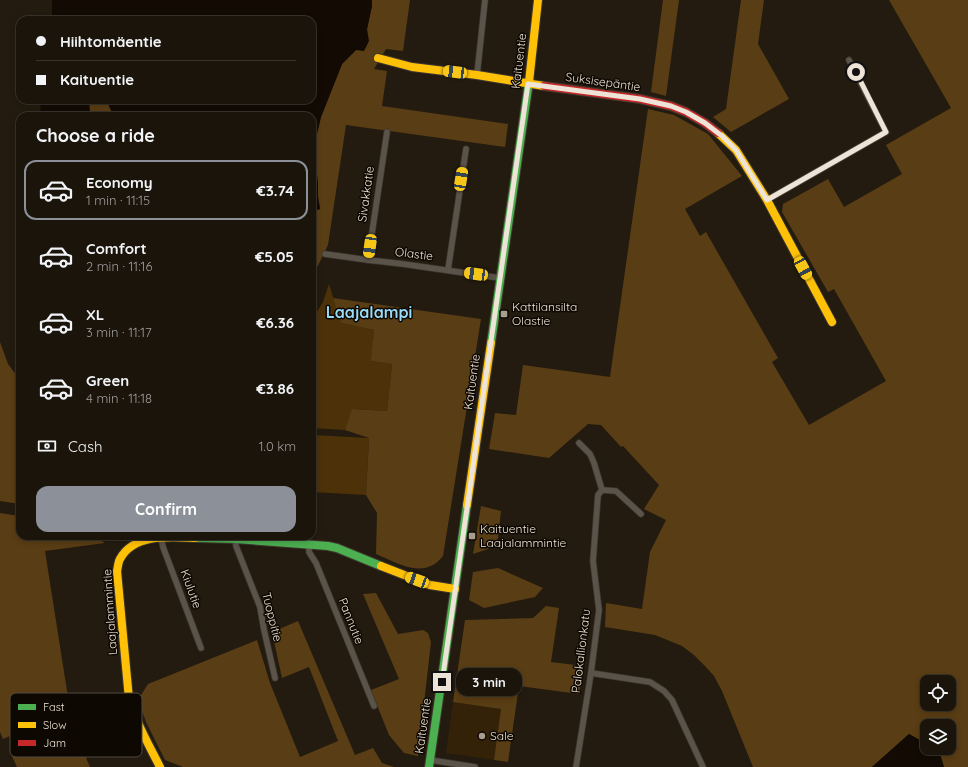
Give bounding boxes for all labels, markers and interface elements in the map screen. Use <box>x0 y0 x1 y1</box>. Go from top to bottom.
text: Hiihtomäentie <box>60 32 162 51</box>
street label: Kaituentie <box>508 32 529 90</box>
route start <box>847 63 865 81</box>
car <box>442 65 468 79</box>
street label: Suksisepäntie <box>565 69 642 94</box>
text: Kaituentie <box>60 70 134 89</box>
text: Choose a ride <box>36 124 155 147</box>
street label: Sivakkatie <box>354 165 377 223</box>
car <box>453 166 469 192</box>
icon: car <box>38 172 74 208</box>
text: Economy <box>86 173 153 192</box>
text: €3.74 <box>256 181 294 200</box>
text: 1 min · 11:15 <box>86 192 150 208</box>
car <box>362 233 378 259</box>
icon: car <box>38 238 74 274</box>
text: Comfort <box>86 239 147 258</box>
street label: Olastie <box>394 244 434 263</box>
text: €5.05 <box>255 247 294 266</box>
car <box>792 255 814 281</box>
text: 2 min · 11:16 <box>86 258 152 274</box>
car <box>463 266 489 282</box>
place label: Kattilansilta Olastie <box>512 299 577 328</box>
district label: Laajalampi <box>326 302 412 322</box>
icon: car <box>38 304 74 340</box>
text: XL <box>86 305 104 324</box>
marker: Kattilansilta Olastie <box>499 309 509 319</box>
text: €6.36 <box>256 313 294 332</box>
text: 3 min · 11:17 <box>86 324 152 340</box>
street label: Kaituentie <box>460 353 483 411</box>
icon: car <box>38 370 74 406</box>
text: Green <box>86 371 129 390</box>
text: €3.86 <box>256 379 294 398</box>
text: 4 min · 11:18 <box>86 390 152 406</box>
icon: cash <box>36 435 58 457</box>
text: Cash <box>68 437 102 456</box>
text: 1.0 km <box>259 438 296 454</box>
button: Confirm <box>36 486 296 532</box>
place label: Kaituentie Laajalammintie <box>480 521 567 550</box>
marker: Kaituentie Laajalammintie <box>467 531 477 541</box>
street label: Kiulutie <box>178 567 206 611</box>
street label: Laajalammintie <box>99 568 120 656</box>
car <box>404 570 430 590</box>
street label: Tuoppitie <box>259 591 286 643</box>
street label: Pannutie <box>335 596 368 646</box>
street label: Palokallionkatu <box>568 608 593 694</box>
callout: 3 min <box>456 668 522 696</box>
route end <box>433 673 451 691</box>
text: 3 min <box>472 674 506 690</box>
map controls <box>920 675 956 755</box>
button: locate <box>920 675 956 711</box>
legend <box>10 693 142 757</box>
street label: Kaituentie <box>411 697 434 755</box>
text: Fast <box>43 700 65 714</box>
text: Slow <box>43 718 67 732</box>
button: layers <box>920 719 956 755</box>
place label: Sale <box>490 728 514 743</box>
marker: Sale <box>477 731 487 741</box>
text: Jam <box>43 736 66 750</box>

